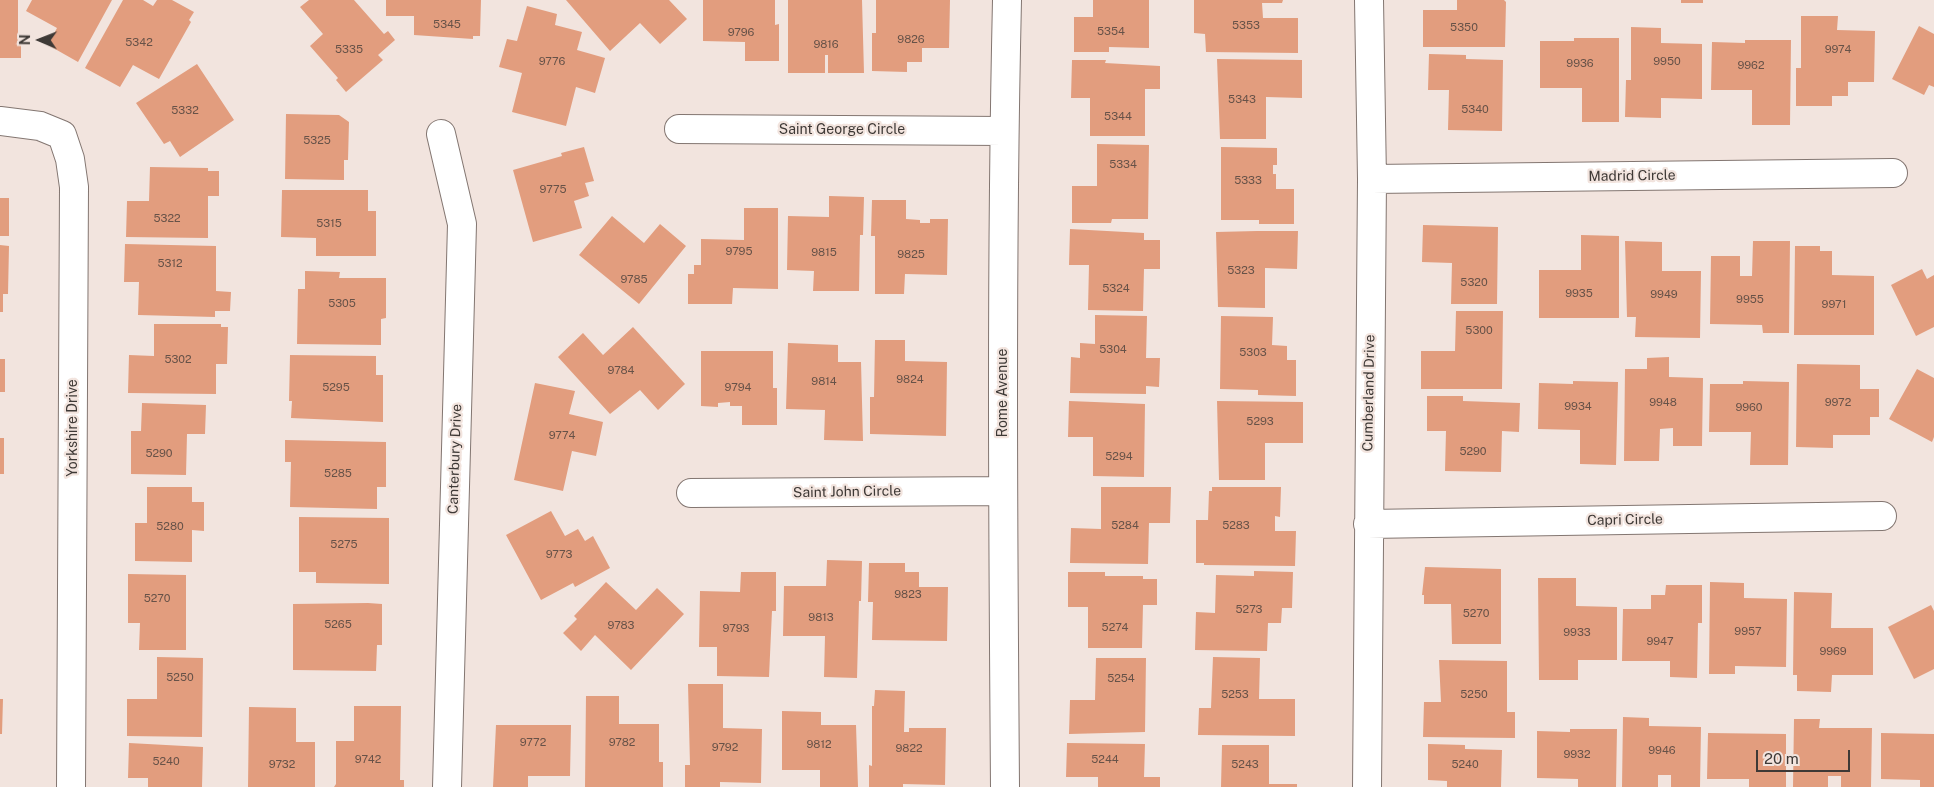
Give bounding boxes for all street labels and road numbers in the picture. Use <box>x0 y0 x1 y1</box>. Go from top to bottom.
street label: Saint George Circle <box>779 122 905 138</box>
street label: Madrid Circle <box>1588 167 1676 185</box>
street label: Cumberland Drive <box>1360 334 1378 452</box>
street label: Rome Avenue <box>995 349 1011 437</box>
street label: Yorkshire Drive <box>65 379 81 477</box>
street label: Canterbury Drive <box>445 404 465 514</box>
street label: Saint John Circle <box>793 483 901 501</box>
street label: Capri Circle <box>1587 511 1663 529</box>

